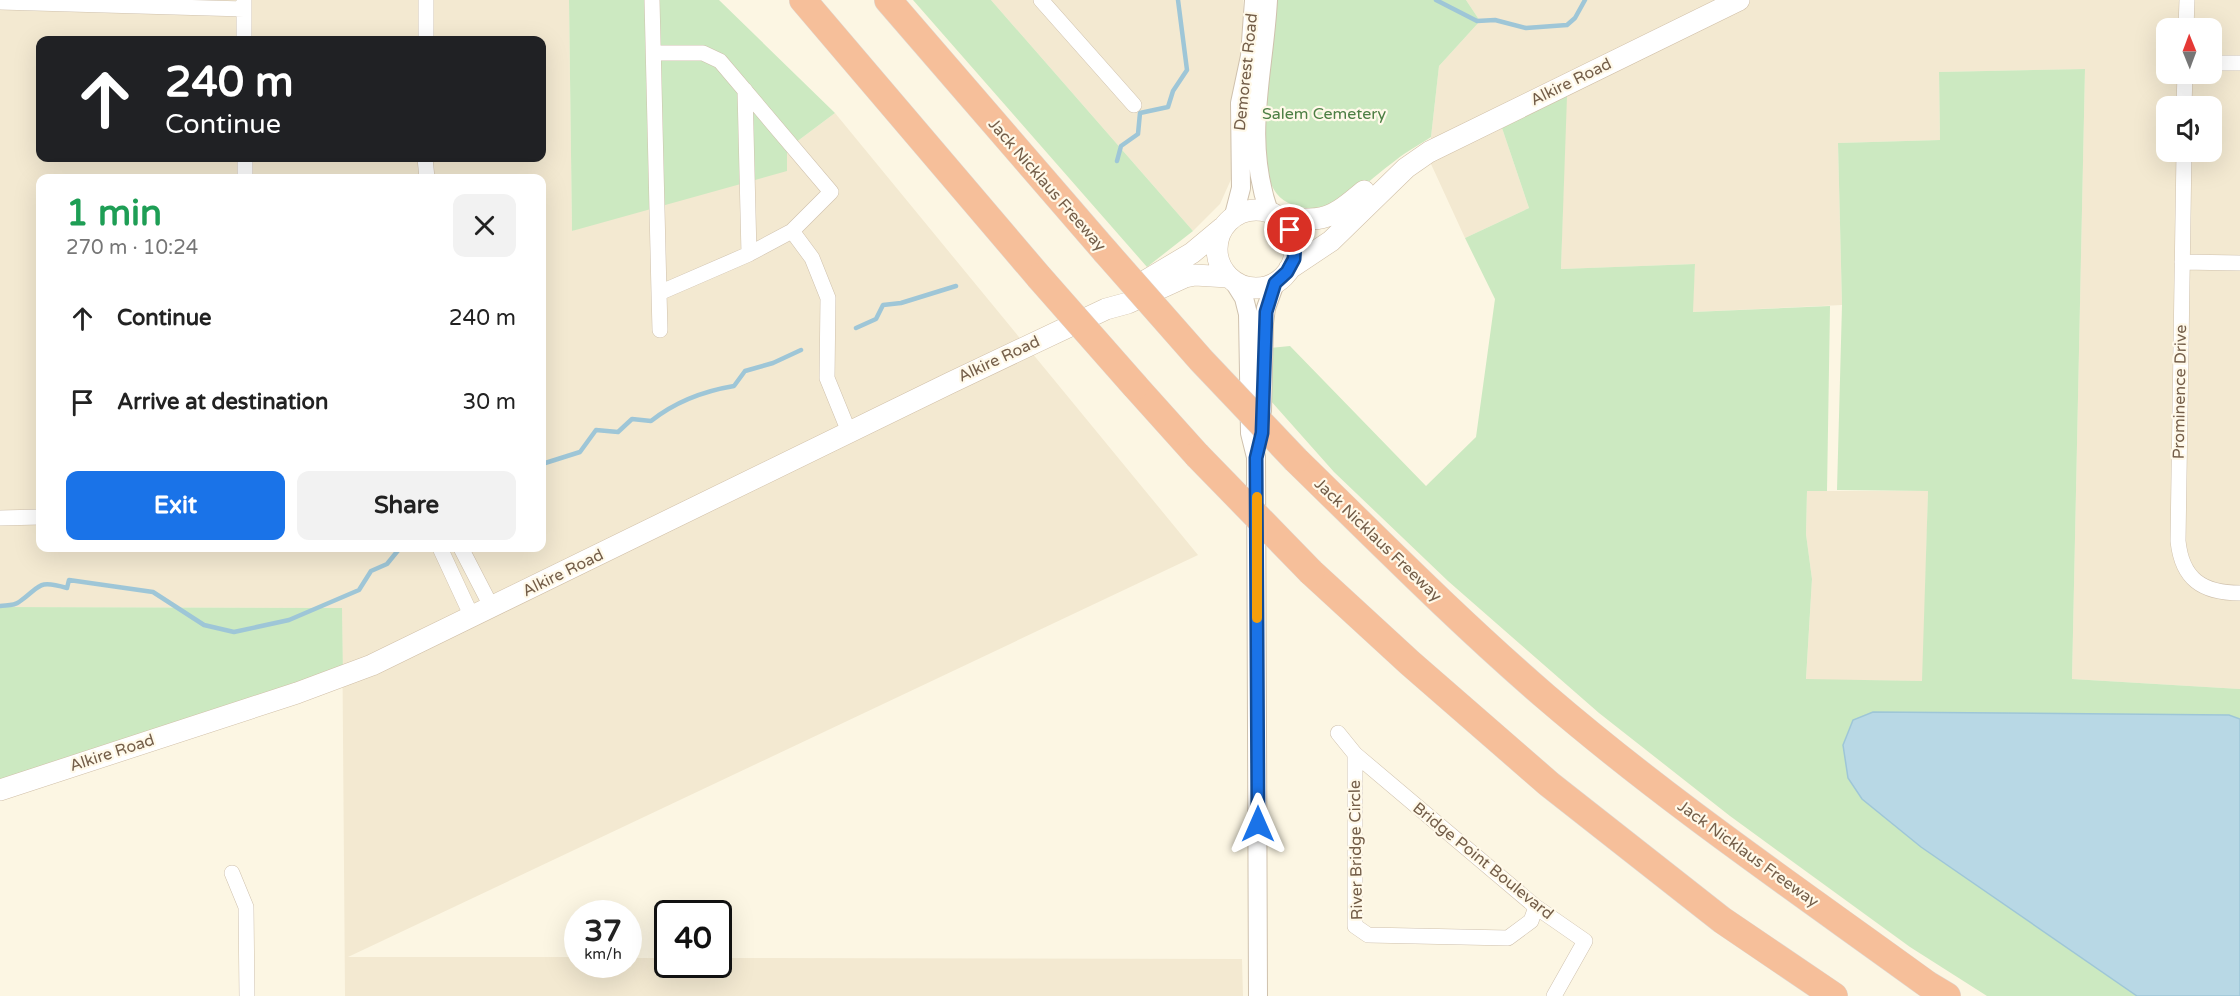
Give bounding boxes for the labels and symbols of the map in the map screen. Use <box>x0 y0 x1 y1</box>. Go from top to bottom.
street label: Demorest Road <box>1230 12 1262 132</box>
north arrow <box>2156 18 2222 84</box>
street label: Alkire Road <box>1527 54 1615 110</box>
park label: Salem Cemetery <box>1262 104 1386 124</box>
street label: Jack Nicklaus Freeway <box>984 114 1110 256</box>
pin <box>1264 204 1315 255</box>
street label: Prominence Drive <box>2169 325 2191 459</box>
street label: Alkire Road <box>955 331 1043 387</box>
street label: Jack Nicklaus Freeway <box>1310 474 1446 606</box>
street label: Alkire Road <box>519 545 607 601</box>
street label: Alkire Road <box>67 730 157 776</box>
street label: River Bridge Circle <box>1345 780 1367 920</box>
position arrow <box>1226 792 1290 856</box>
street label: Jack Nicklaus Freeway <box>1674 796 1823 912</box>
street label: Bridge Point Boulevard <box>1409 798 1557 924</box>
speed limit sign: 40 <box>654 900 732 978</box>

